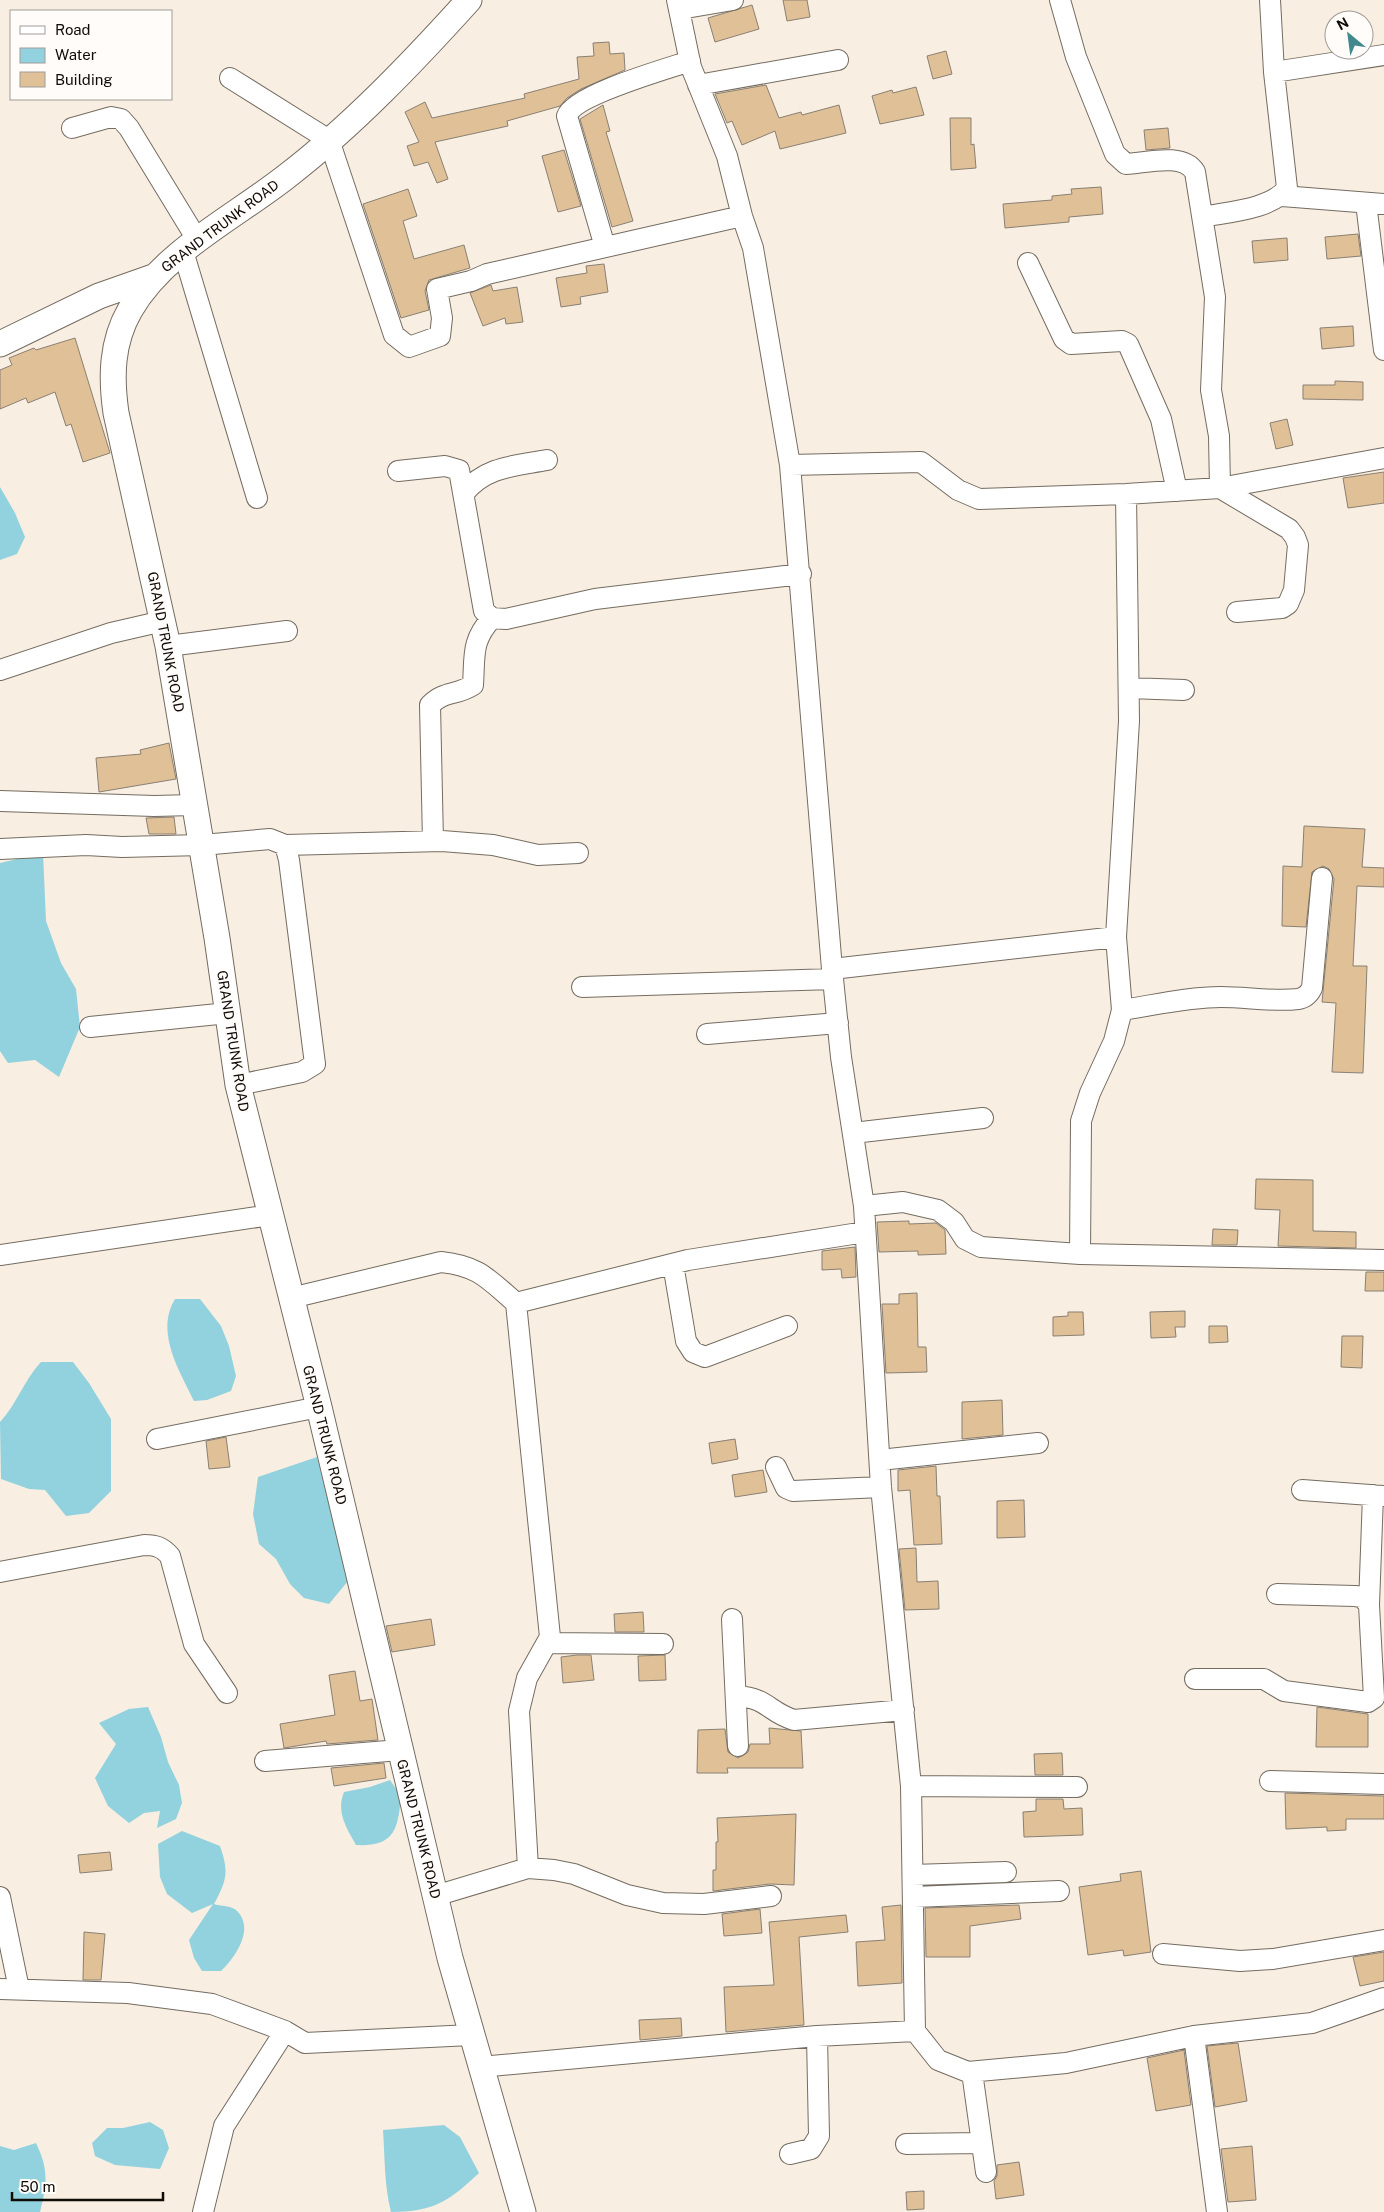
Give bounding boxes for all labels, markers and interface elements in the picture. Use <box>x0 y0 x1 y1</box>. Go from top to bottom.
legend <box>10 10 172 100</box>
north arrow <box>1324 10 1374 60</box>
text: N <box>1334 14 1351 33</box>
text: Road <box>55 21 91 38</box>
text: Water <box>55 46 97 63</box>
text: Building <box>55 71 113 88</box>
street label: GRAND TRUNK ROAD <box>158 177 282 275</box>
street label: GRAND TRUNK ROAD <box>145 570 187 714</box>
street label: GRAND TRUNK ROAD <box>214 969 252 1113</box>
street label: GRAND TRUNK ROAD <box>300 1364 350 1506</box>
street label: GRAND TRUNK ROAD <box>394 1758 444 1900</box>
scale bar <box>12 2170 164 2202</box>
text: 50 m <box>20 2178 55 2195</box>

